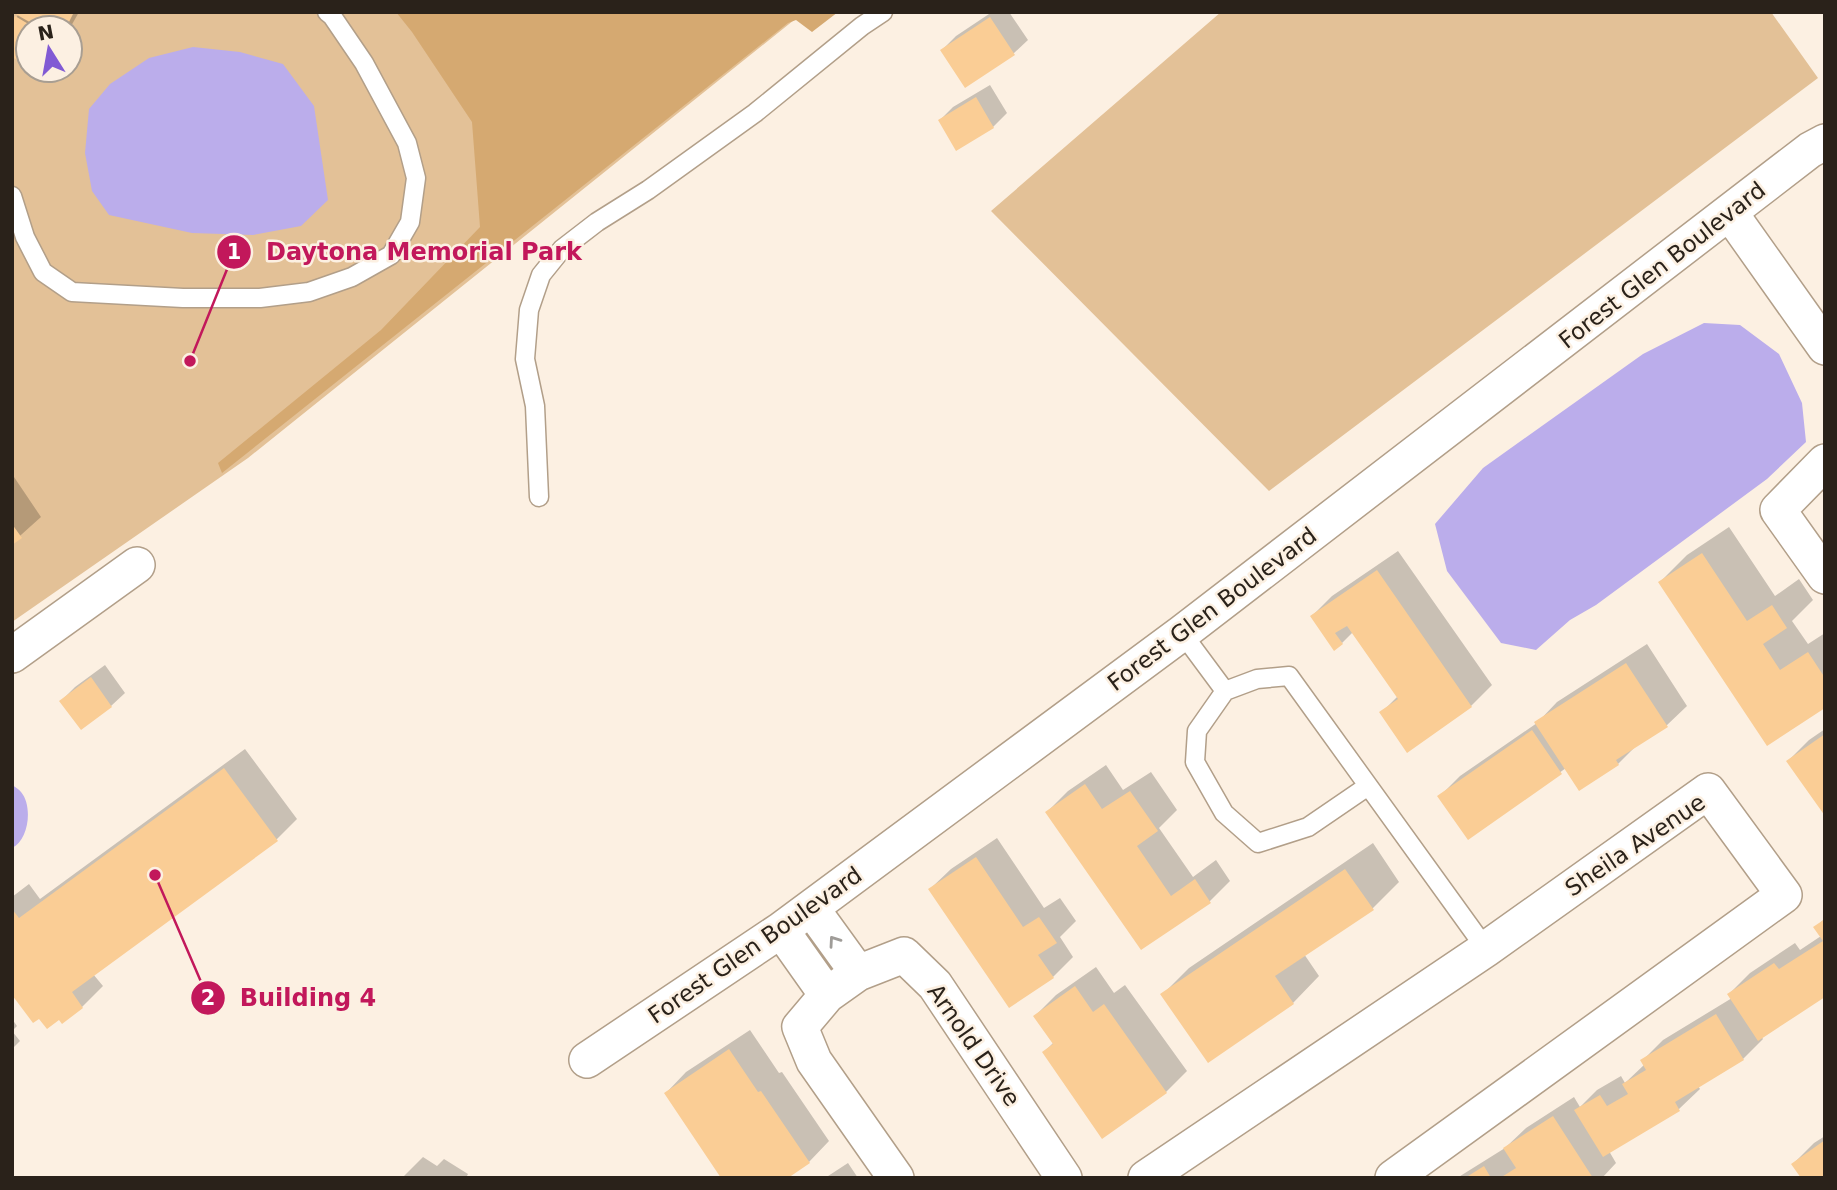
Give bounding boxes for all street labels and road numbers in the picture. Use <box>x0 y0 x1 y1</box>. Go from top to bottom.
street label: Forest Glen Boulevard <box>1554 176 1770 354</box>
street label: Forest Glen Boulevard <box>1103 522 1321 696</box>
street label: Sheila Avenue <box>1560 789 1710 901</box>
street label: Forest Glen Boulevard <box>643 861 867 1029</box>
street label: Arnold Drive <box>922 979 1026 1111</box>

